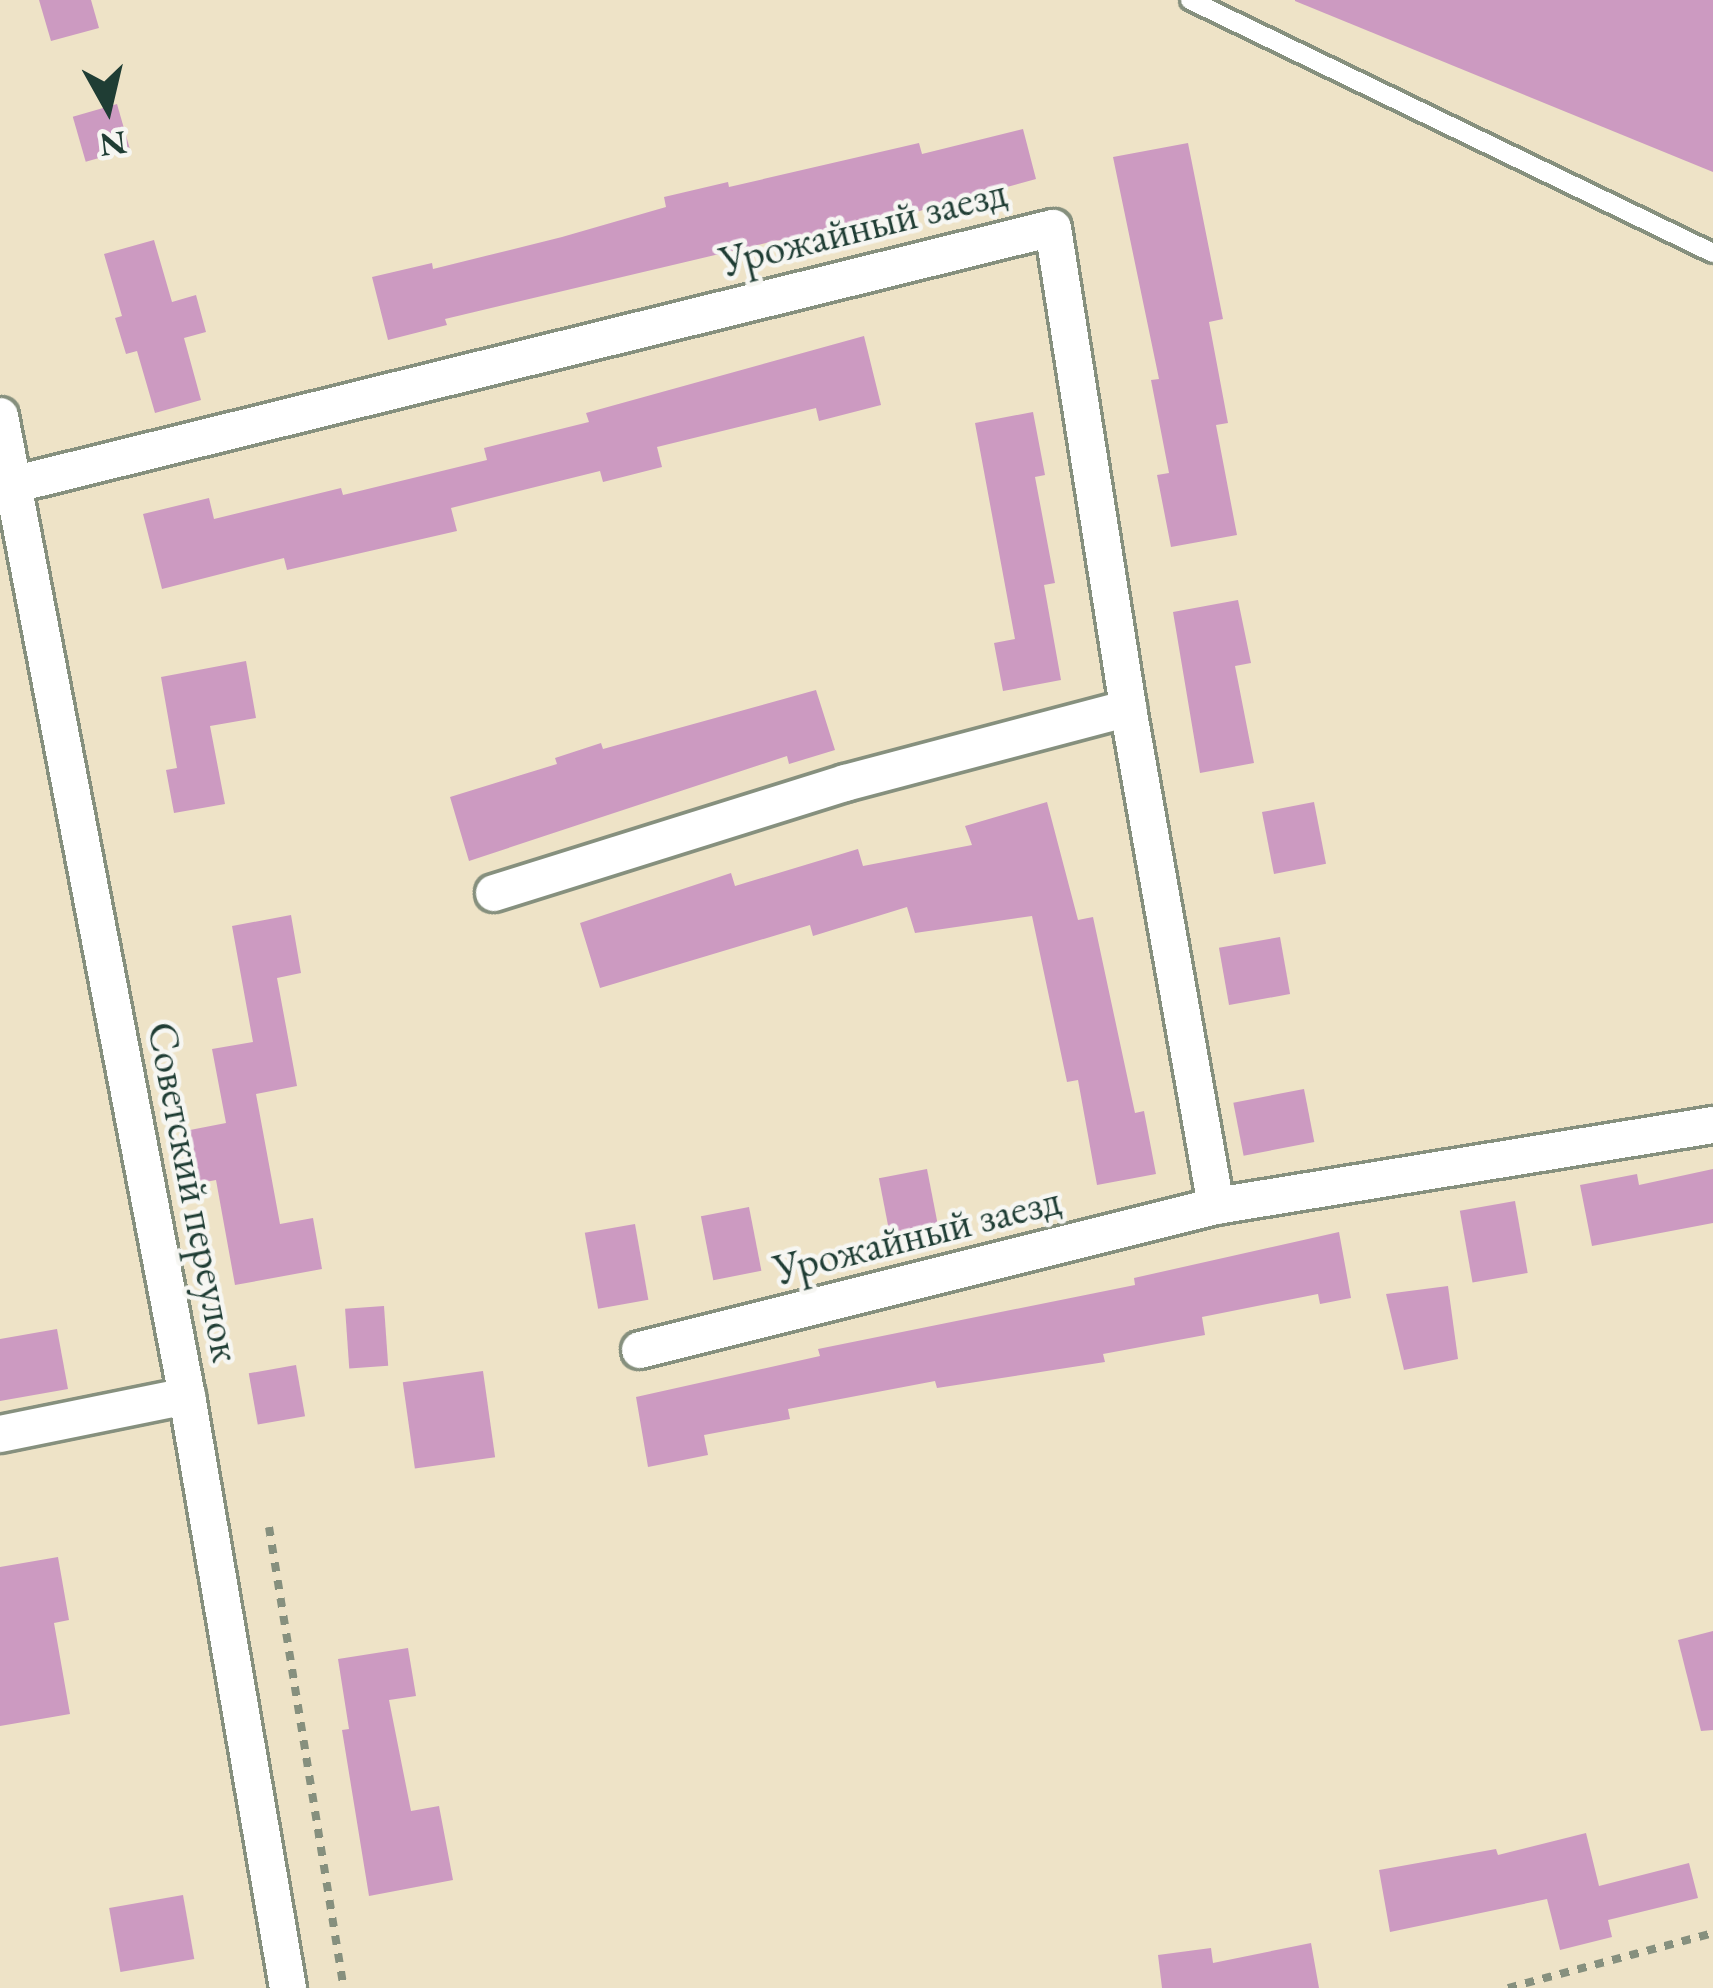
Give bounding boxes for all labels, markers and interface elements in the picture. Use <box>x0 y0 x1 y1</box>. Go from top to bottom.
north arrow <box>48 48 168 168</box>
text: N <box>97 121 129 167</box>
street label: Урожайный заезд <box>714 167 1012 287</box>
street label: Советский переулок <box>136 1018 252 1366</box>
street label: Урожайный заезд <box>768 1175 1066 1295</box>

